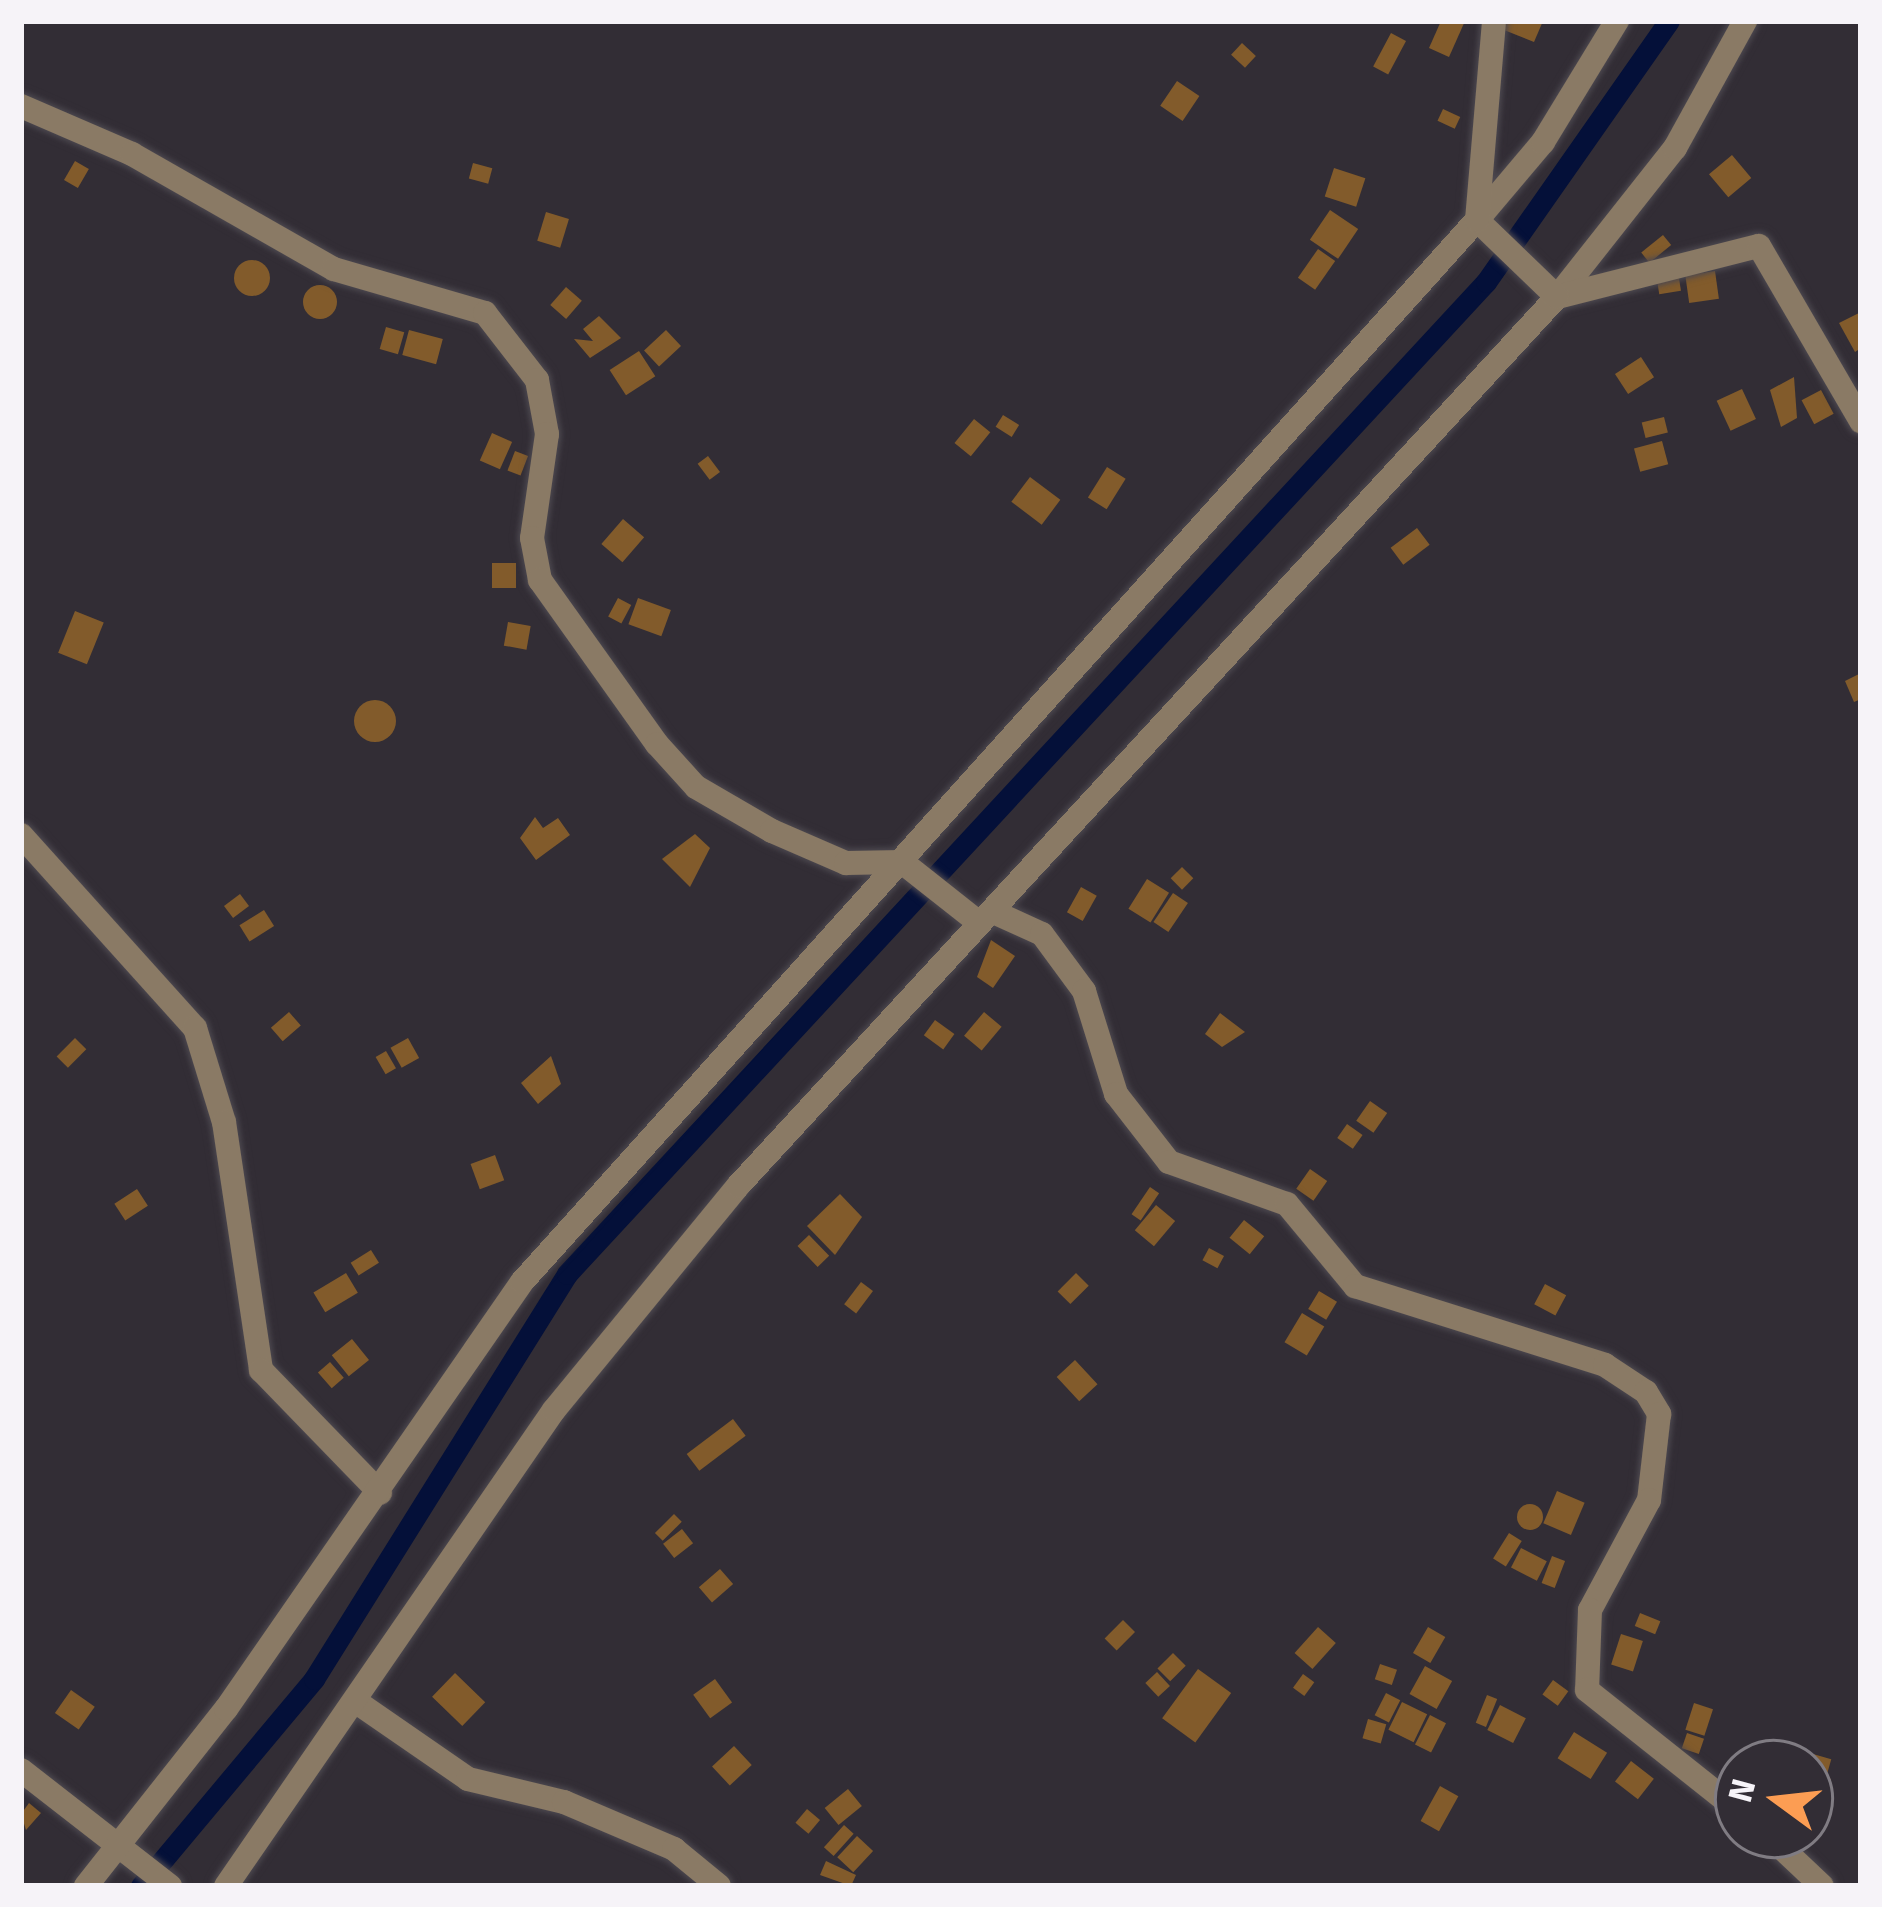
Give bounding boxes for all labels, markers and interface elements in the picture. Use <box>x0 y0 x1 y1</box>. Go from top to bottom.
north arrow <box>1714 1739 1834 1859</box>
text: N <box>1720 1775 1764 1806</box>

